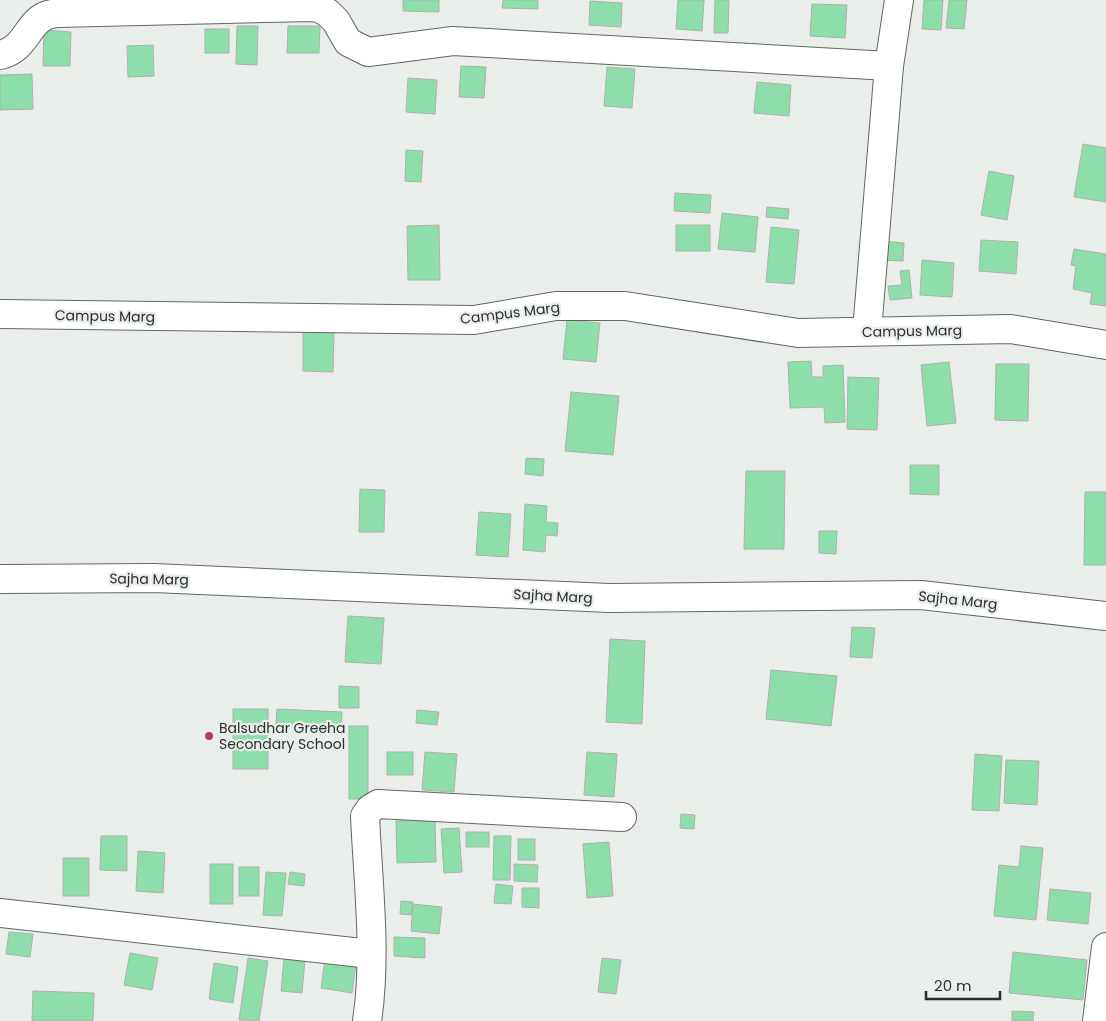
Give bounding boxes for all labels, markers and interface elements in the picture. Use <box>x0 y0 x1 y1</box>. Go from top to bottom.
street label: Campus Marg <box>459 297 561 329</box>
street label: Campus Marg <box>55 305 155 327</box>
street label: Campus Marg <box>862 320 962 342</box>
street label: Sajha Marg <box>109 568 189 590</box>
street label: Sajha Marg <box>513 584 593 608</box>
street label: Sajha Marg <box>917 586 999 614</box>
place label: Balsudhar Greeha Secondary School <box>219 718 346 754</box>
marker: Balsudhar Greeha Secondary School <box>203 730 215 742</box>
scale bar <box>926 968 1000 1000</box>
text: 20 m <box>934 975 972 996</box>

